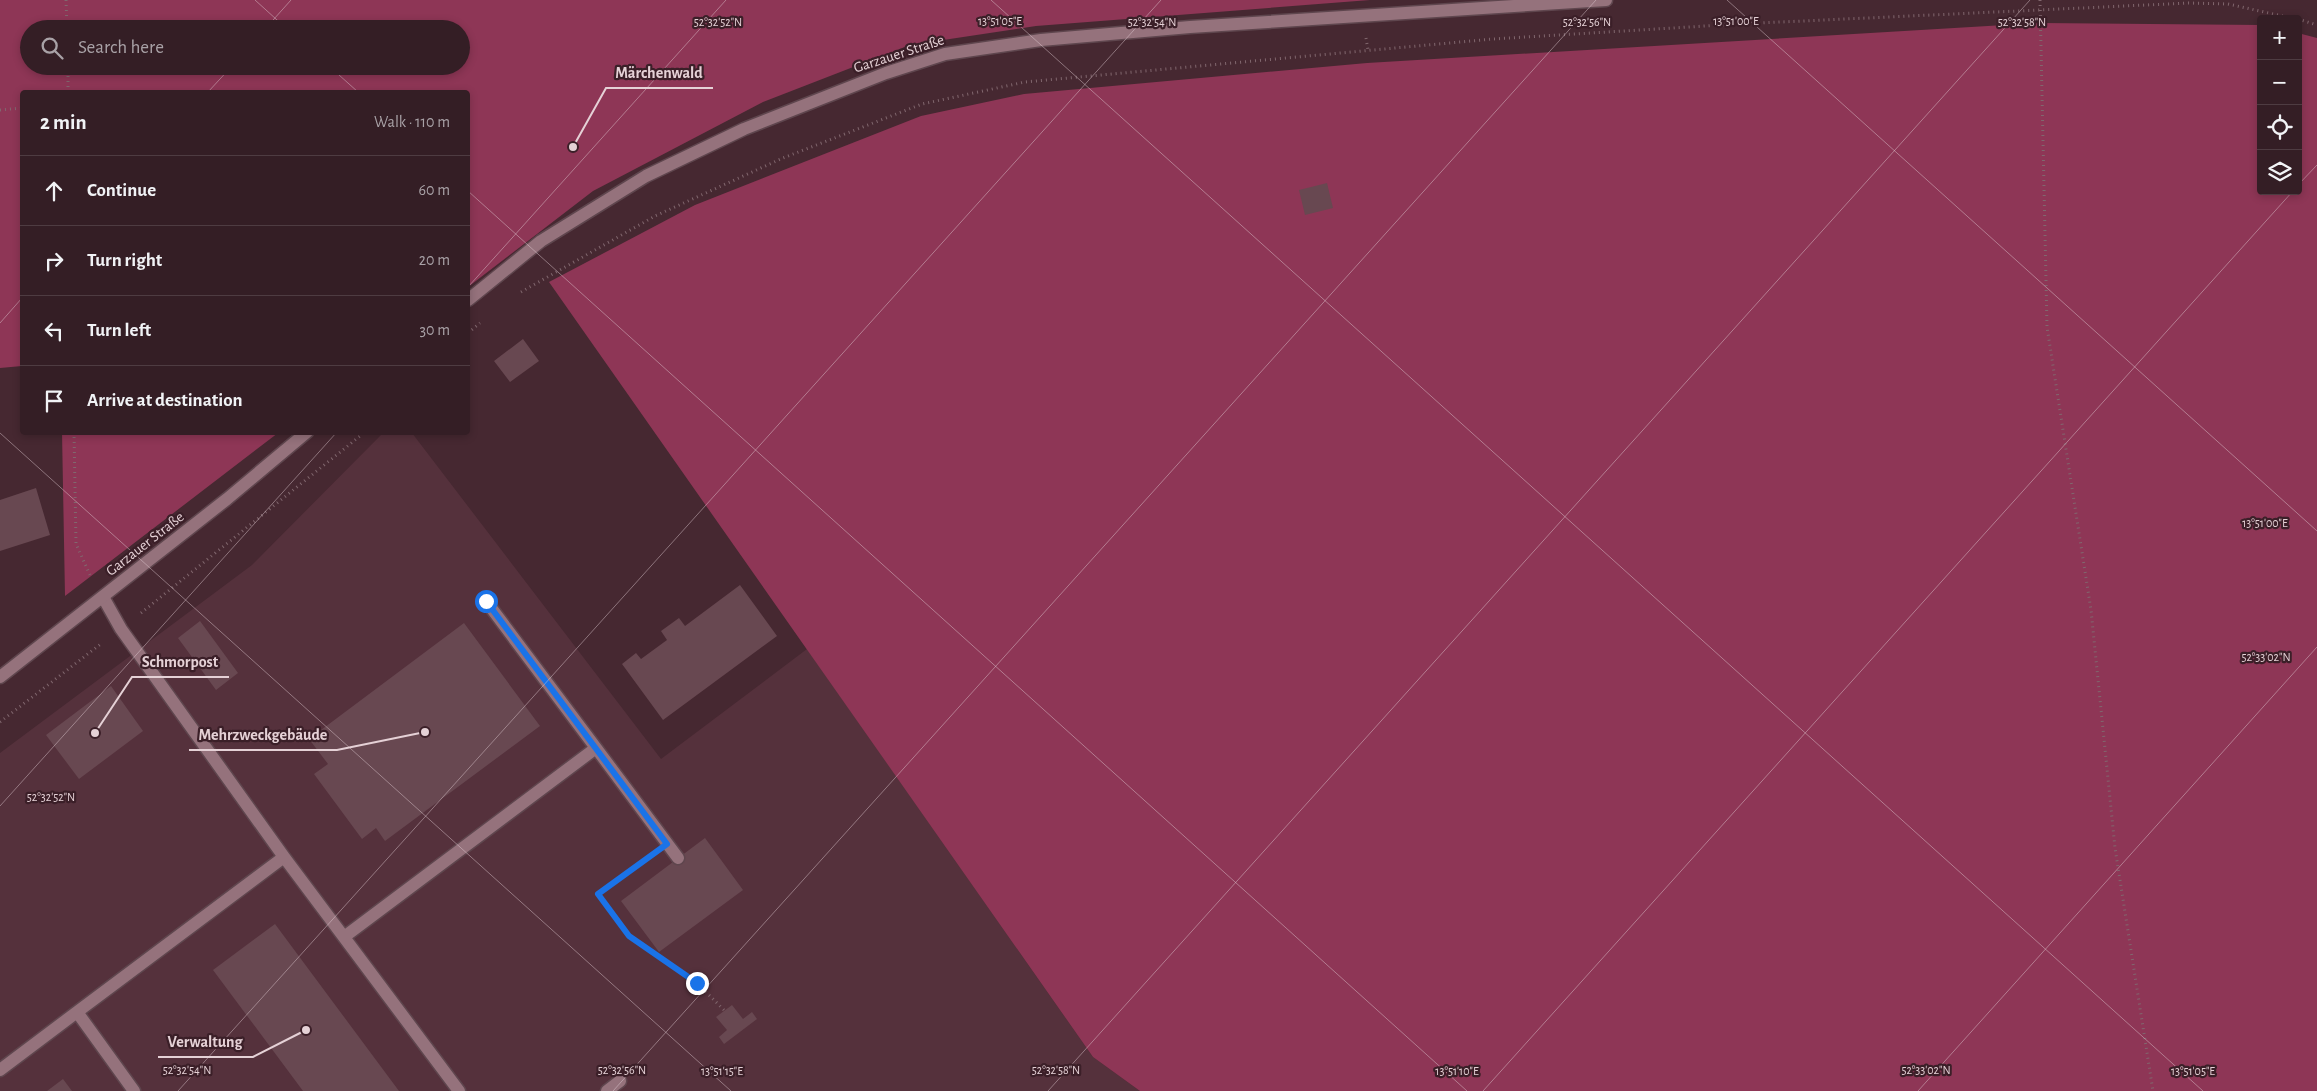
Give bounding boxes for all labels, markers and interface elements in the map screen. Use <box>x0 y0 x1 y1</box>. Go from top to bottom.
text: 13°51'05"E <box>978 15 1022 27</box>
text: 13°51'00"E <box>1713 15 1759 27</box>
map controls <box>2257 15 2302 195</box>
button: + <box>2257 15 2302 60</box>
text: 52°32'52"N <box>694 16 742 28</box>
text: 52°32'54"N <box>1128 16 1176 28</box>
text: 52°32'56"N <box>1563 16 1611 28</box>
text: 52°32'58"N <box>1998 16 2046 28</box>
search box <box>20 20 470 75</box>
street label: Garzauer Straße <box>852 32 946 76</box>
icon: search <box>38 34 66 62</box>
text: Search here <box>78 38 164 57</box>
callout: Märchenwald <box>606 57 713 88</box>
button: − <box>2257 60 2302 105</box>
text: Märchenwald <box>615 65 703 81</box>
button: locate <box>2257 105 2302 150</box>
text: 2 min <box>40 112 87 133</box>
text: Walk · 110 m <box>374 114 450 130</box>
button: layers <box>2257 150 2302 195</box>
icon: ahead <box>40 177 68 205</box>
text: Continue <box>87 181 156 200</box>
text: 60 m <box>419 182 450 198</box>
icon: right <box>40 247 68 275</box>
text: Turn right <box>87 251 162 270</box>
text: 20 m <box>419 252 450 268</box>
icon: left <box>40 317 68 345</box>
text: Turn left <box>87 321 151 340</box>
text: 30 m <box>420 322 450 338</box>
icon: arrive <box>40 387 68 415</box>
text: Arrive at destination <box>87 391 243 410</box>
street label: Garzauer Straße <box>103 509 187 579</box>
text: 13°51'00"E <box>2242 517 2288 529</box>
route start <box>475 590 498 613</box>
callout: Schmorpost <box>132 646 229 677</box>
text: 52°33'02"N <box>2241 651 2291 663</box>
text: Schmorpost <box>142 654 219 670</box>
callout: Mehrzweckgebäude <box>189 719 337 750</box>
text: Mehrzweckgebäude <box>199 727 328 743</box>
text: 52°32'52"N <box>27 791 75 803</box>
route end <box>686 972 709 995</box>
callout: Verwaltung <box>158 1026 253 1057</box>
text: Verwaltung <box>168 1034 243 1050</box>
text: 52°32'54"N <box>163 1064 211 1076</box>
text: 52°32'56"N <box>598 1064 646 1076</box>
text: 52°32'58"N <box>1032 1064 1080 1076</box>
text: 52°33'02"N <box>1901 1064 1951 1076</box>
text: 13°51'15"E <box>701 1065 743 1077</box>
text: 13°51'10"E <box>1435 1065 1479 1077</box>
text: 13°51'05"E <box>2171 1065 2215 1077</box>

